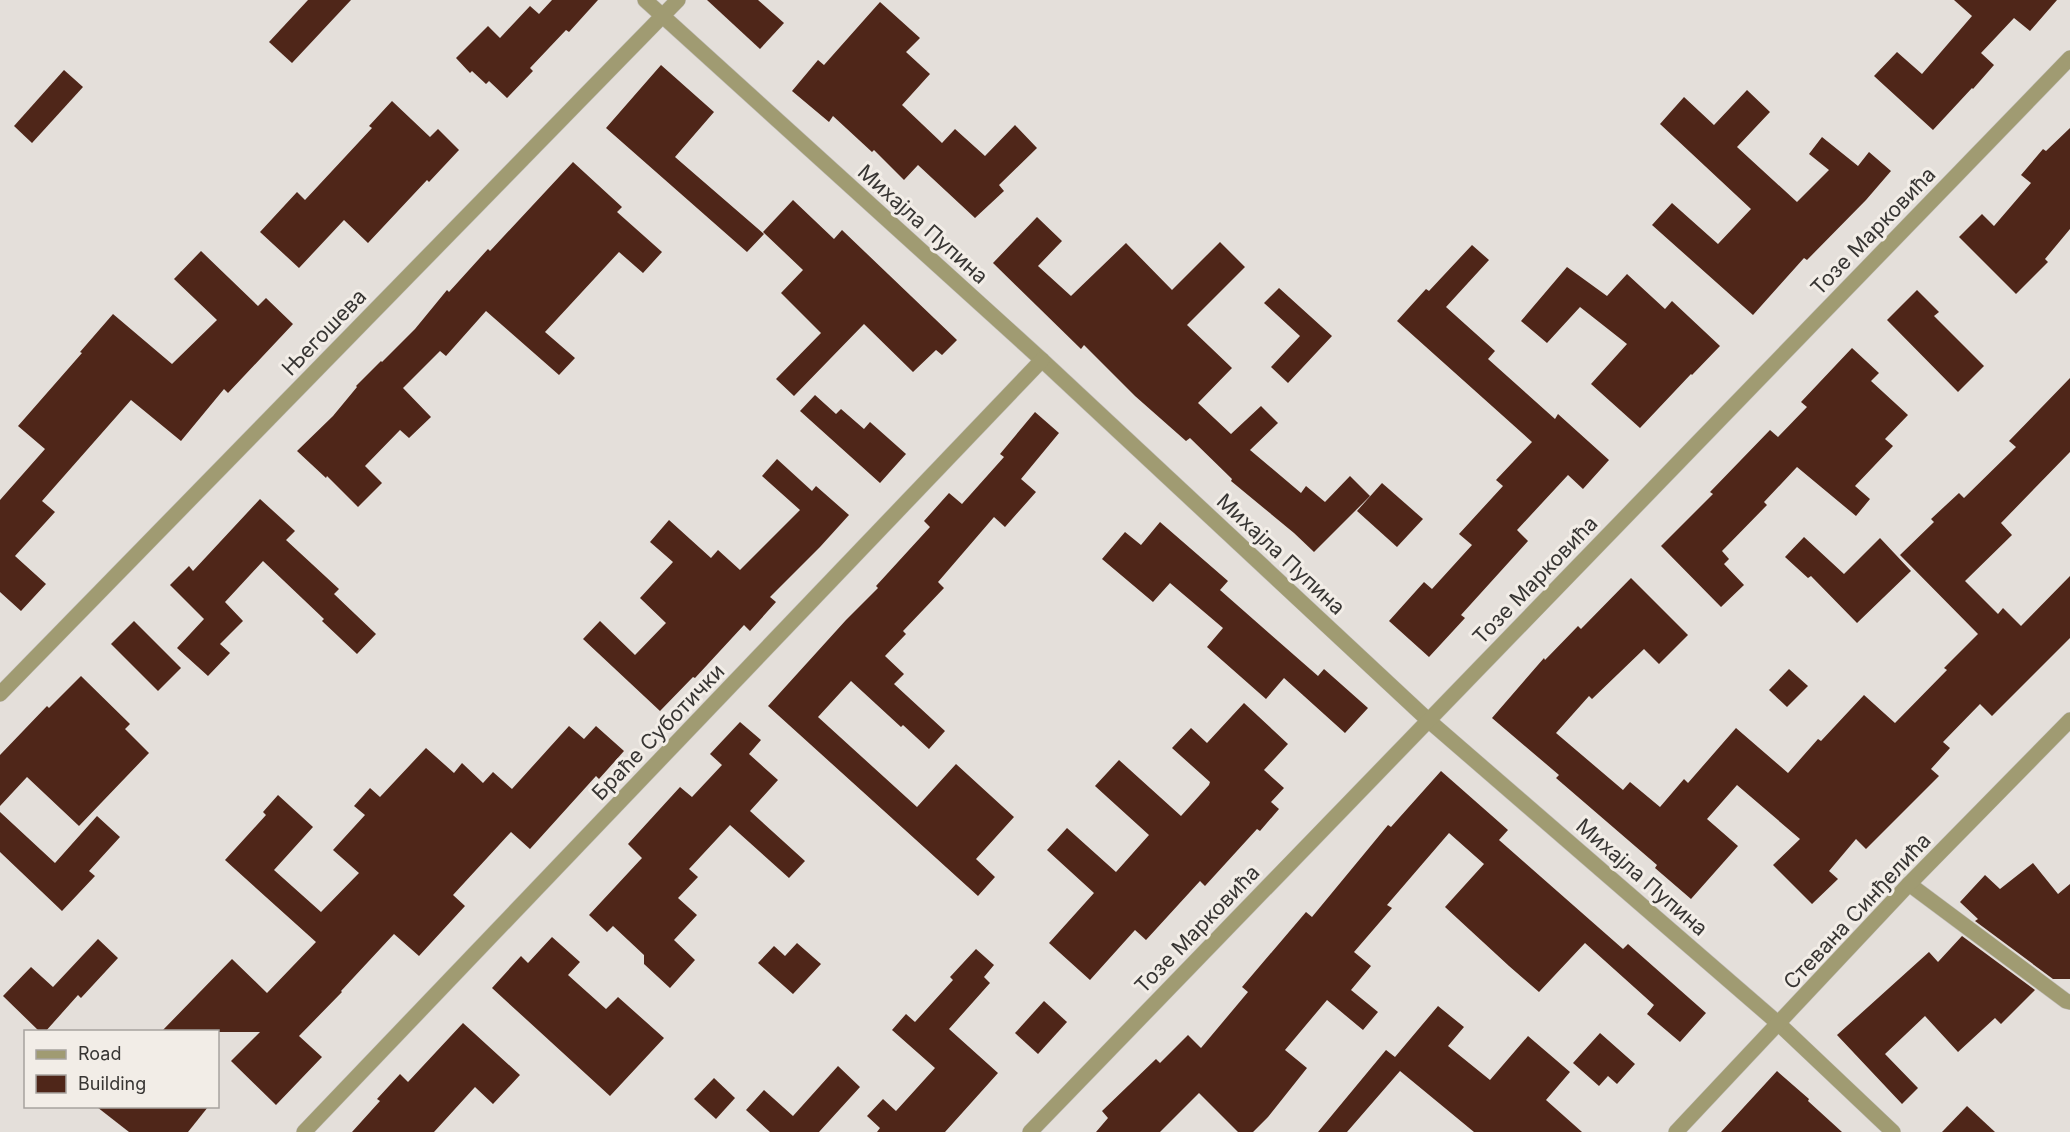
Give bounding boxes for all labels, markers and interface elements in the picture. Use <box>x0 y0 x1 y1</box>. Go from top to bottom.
street label: Михајла Пупина <box>853 159 993 289</box>
street label: Тозе Марковића <box>1805 162 1941 300</box>
street label: Његошева <box>277 284 371 380</box>
street label: Михајла Пупина <box>1212 488 1350 620</box>
street label: Тозе Марковића <box>1467 511 1603 649</box>
street label: Браће Суботички <box>587 659 729 805</box>
street label: Михајла Пупина <box>1571 813 1713 941</box>
street label: Стевана Синђелића <box>1778 828 1936 994</box>
street label: Тозе Марковића <box>1129 860 1265 998</box>
legend <box>24 1030 219 1108</box>
text: Road <box>78 1043 121 1064</box>
text: Building <box>78 1073 146 1094</box>

